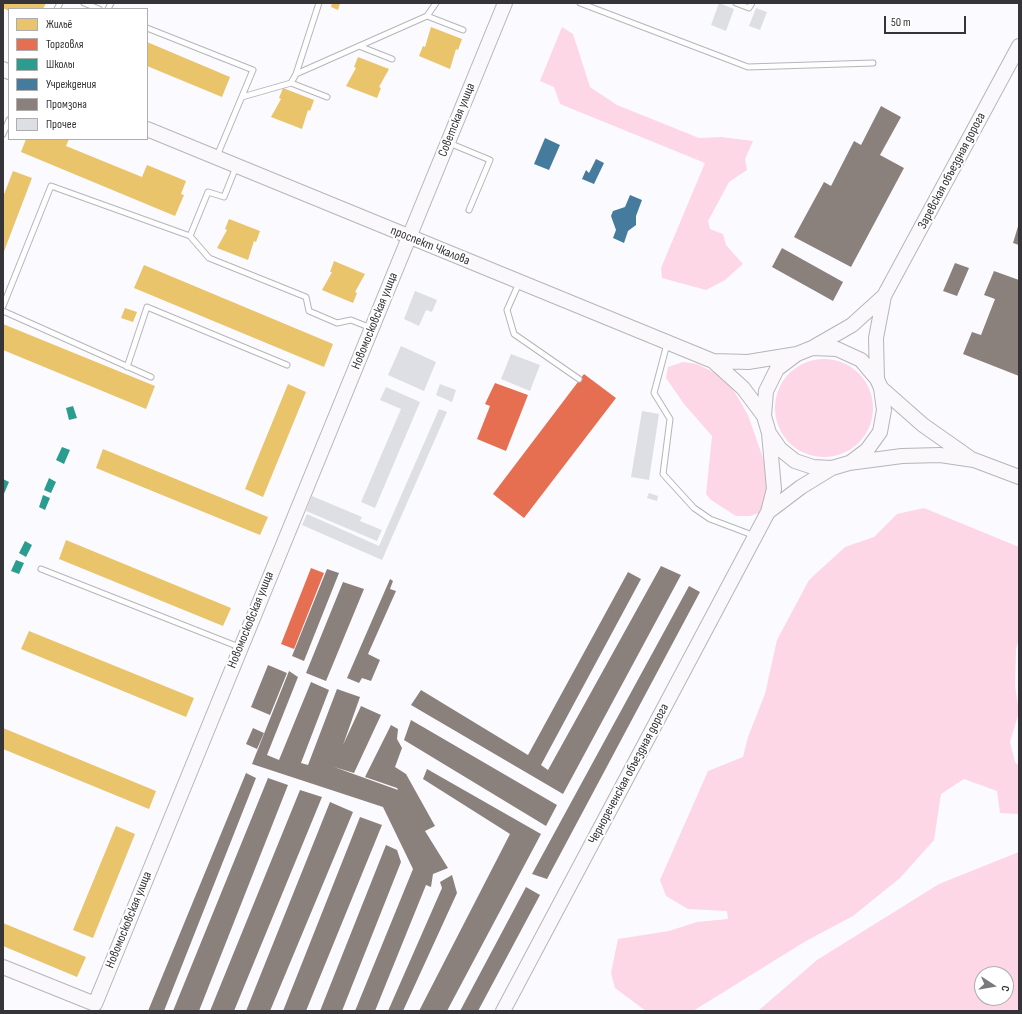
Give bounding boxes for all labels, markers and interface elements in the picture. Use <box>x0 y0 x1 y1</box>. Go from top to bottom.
legend <box>8 8 148 140</box>
scale bar <box>886 8 968 34</box>
text: 50 m <box>891 15 911 30</box>
text: Жильё <box>46 17 72 32</box>
text: Торговля <box>46 37 83 52</box>
text: Школы <box>46 57 75 72</box>
text: Учреждения <box>46 77 96 92</box>
street label: Советская улица <box>435 81 479 159</box>
text: Промзона <box>46 97 87 112</box>
street label: Заревская объездная дорога <box>915 110 989 232</box>
text: Прочее <box>46 117 77 132</box>
street label: проспект Чкалова <box>388 223 472 269</box>
street label: Новомосковская улица <box>348 270 402 372</box>
street label: Новомосковская улица <box>224 569 278 671</box>
street label: Чернореченская объездная дорога <box>585 701 673 847</box>
street label: Новомосковская улица <box>102 869 156 971</box>
north arrow <box>974 966 1014 1006</box>
text: С <box>998 984 1012 993</box>

